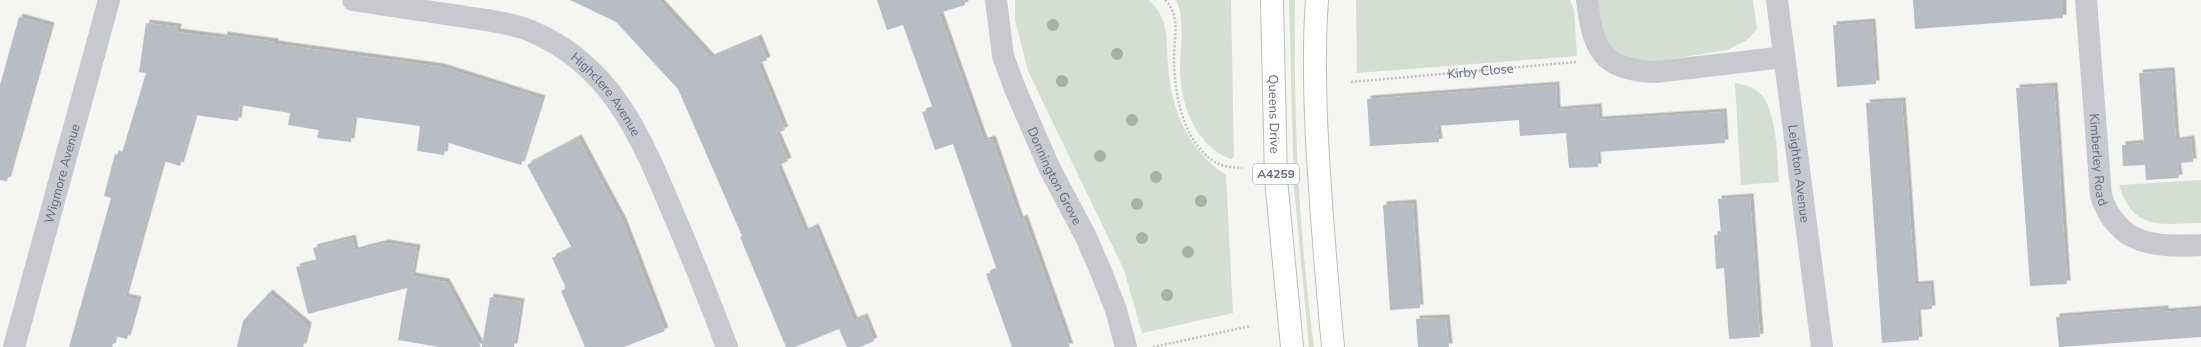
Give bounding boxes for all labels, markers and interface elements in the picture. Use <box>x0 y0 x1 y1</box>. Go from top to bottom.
street label: Highclere Avenue <box>567 49 645 140</box>
street label: Kirby Close <box>1447 60 1514 83</box>
street label: Queens Drive <box>1264 74 1283 154</box>
street label: Kimberley Road <box>2085 113 2112 209</box>
street label: Wigmore Avenue <box>40 122 85 225</box>
street label: Donnington Grove <box>1023 124 1086 228</box>
street label: Leighton Avenue <box>1783 124 1814 224</box>
road number: A4259 <box>1253 164 1299 184</box>

